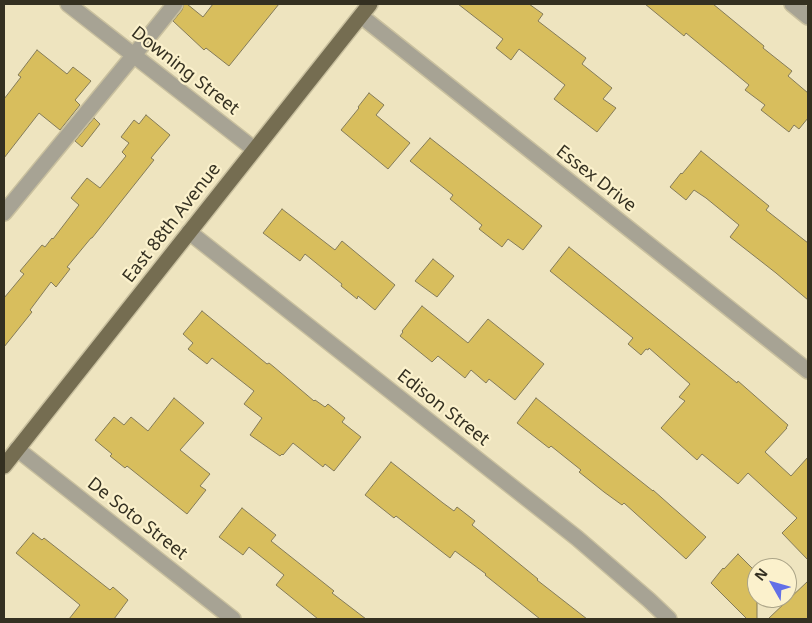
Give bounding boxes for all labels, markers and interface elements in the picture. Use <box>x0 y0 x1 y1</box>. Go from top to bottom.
street label: Downing Street <box>127 22 243 120</box>
street label: Essex Drive <box>552 141 640 217</box>
street label: East 88th Avenue <box>119 159 225 287</box>
street label: Edison Street <box>393 365 493 451</box>
street label: De Soto Street <box>83 473 191 565</box>
north arrow <box>747 558 797 608</box>
text: N <box>750 564 772 584</box>

